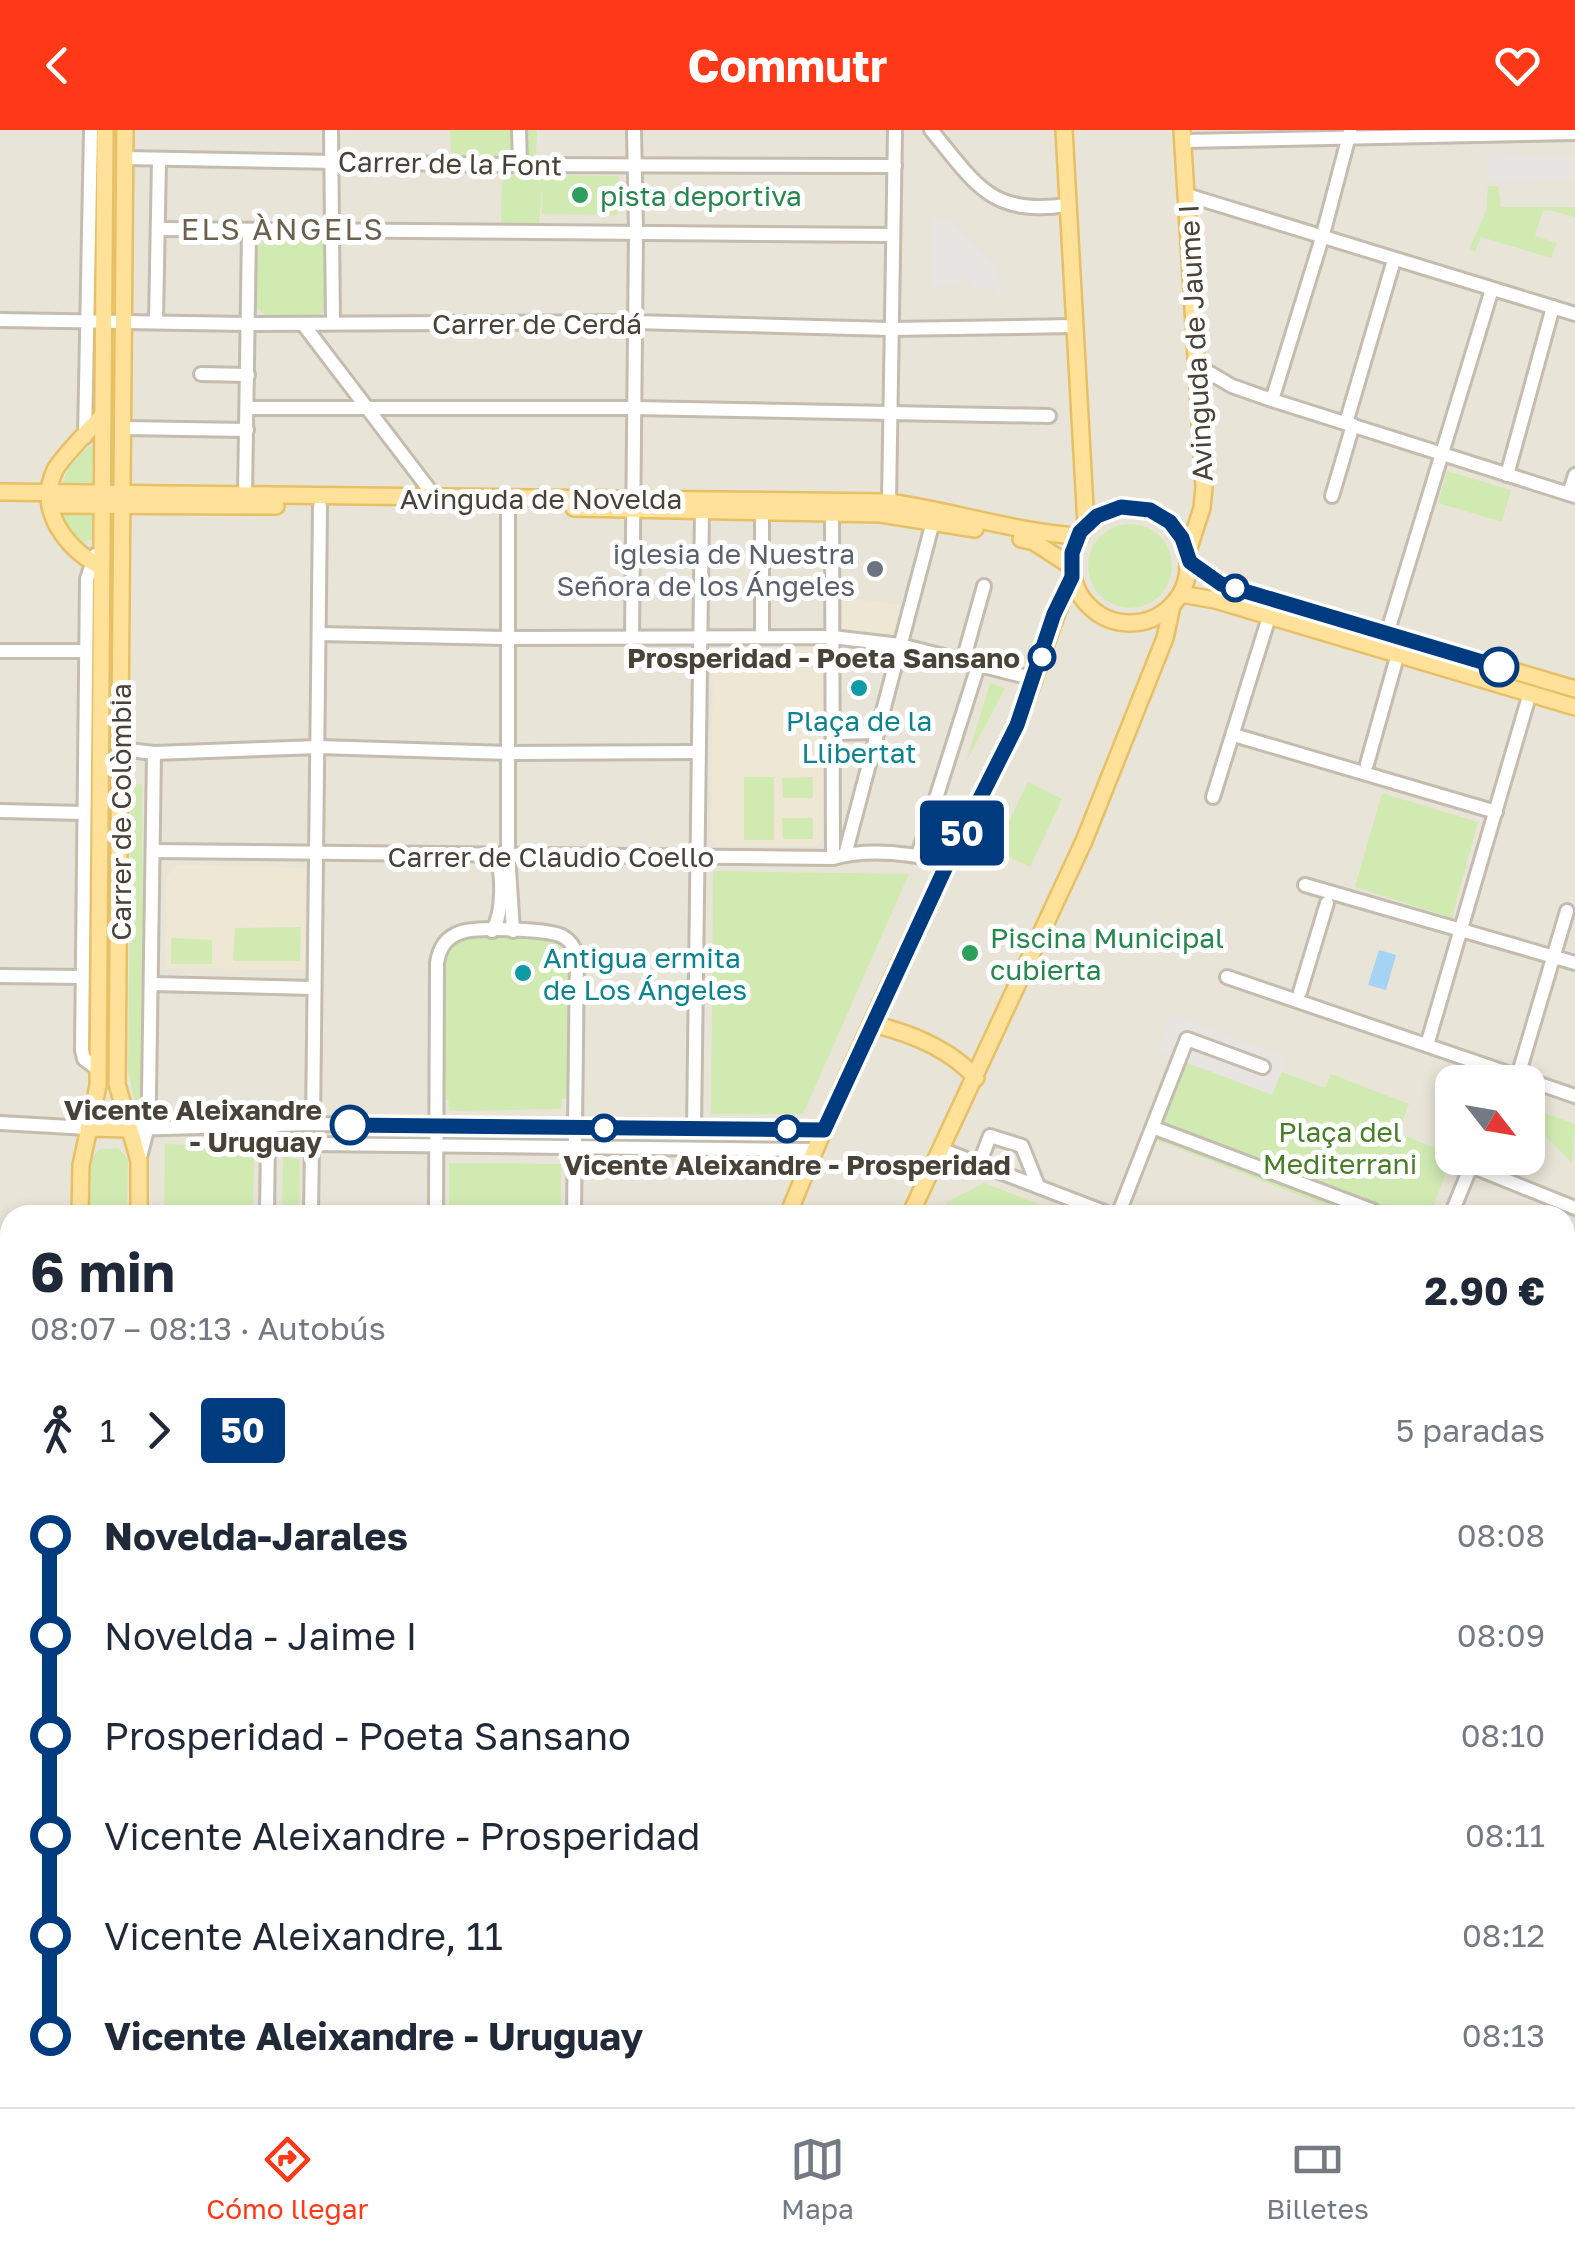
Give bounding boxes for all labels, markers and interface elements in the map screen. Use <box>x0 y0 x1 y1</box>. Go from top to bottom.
icon: back <box>30 38 85 93</box>
text: Commutr <box>687 38 888 92</box>
icon: heart <box>1490 38 1545 93</box>
street label: Carrer de la Font <box>338 145 562 181</box>
place label: pista deportiva <box>600 179 802 212</box>
marker: pista deportiva <box>569 184 591 206</box>
street label: Avinguda de Jaume I <box>1171 204 1219 482</box>
district label: ELS ÀNGELS <box>181 211 385 247</box>
street label: Carrer de Cerdá <box>432 307 642 340</box>
street label: Avinguda de Novelda <box>400 482 682 515</box>
place label: iglesia de Nuestra Señora de los Ángeles <box>556 537 855 602</box>
marker: iglesia de Nuestra Señora de los Ángeles <box>864 558 886 580</box>
unlabelled marker <box>1222 575 1248 601</box>
place label: Prosperidad - Poeta Sansano <box>627 641 1020 674</box>
marker: Prosperidad - Poeta Sansano <box>1029 644 1055 670</box>
unlabelled marker <box>1480 648 1518 686</box>
marker: Plaça de la Llibertat <box>848 677 870 699</box>
street label: Carrer de Colòmbia <box>104 683 137 941</box>
place label: Plaça de la Llibertat <box>786 704 932 769</box>
line badge: 50 <box>917 800 1007 866</box>
text: 50 <box>940 812 984 854</box>
street label: Carrer de Claudio Coello <box>388 840 714 873</box>
place label: Piscina Municipal cubierta <box>990 921 1224 986</box>
place label: Antigua ermita de Los Ángeles <box>543 941 747 1006</box>
marker: Piscina Municipal cubierta <box>959 942 981 964</box>
marker: Antigua ermita de Los Ángeles <box>512 962 534 984</box>
north arrow <box>1435 1065 1545 1175</box>
map controls <box>1435 1065 1545 1175</box>
place label: Vicente Aleixandre - Uruguay <box>64 1093 322 1158</box>
marker: Vicente Aleixandre - Uruguay <box>331 1106 369 1144</box>
unlabelled marker <box>591 1115 617 1141</box>
park label: Plaça del Mediterrani <box>1263 1115 1417 1180</box>
marker: Vicente Aleixandre - Prosperidad <box>774 1116 800 1142</box>
place label: Vicente Aleixandre - Prosperidad <box>563 1148 1011 1181</box>
text: 6 min <box>30 1238 175 1304</box>
text: 2.90 € <box>1425 1268 1545 1313</box>
text: 08:07 – 08:13 · Autobús <box>30 1309 386 1347</box>
icon: walk <box>30 1403 85 1458</box>
icon: forward <box>131 1403 186 1458</box>
text: 50 <box>221 1409 265 1451</box>
text: 1 <box>100 1411 116 1449</box>
text: 5 paradas <box>1396 1411 1545 1449</box>
text: Novelda-Jarales <box>104 1513 408 1558</box>
text: 08:08 <box>1457 1516 1545 1554</box>
text: Novelda - Jaime I <box>104 1613 417 1658</box>
text: 08:09 <box>1457 1616 1545 1654</box>
text: Prosperidad - Poeta Sansano <box>104 1713 631 1758</box>
text: 08:10 <box>1461 1716 1545 1754</box>
text: Vicente Aleixandre - Prosperidad <box>104 1813 700 1858</box>
text: 08:11 <box>1465 1816 1545 1854</box>
text: Vicente Aleixandre, 11 <box>104 1913 503 1958</box>
text: 08:12 <box>1462 1916 1545 1954</box>
text: Vicente Aleixandre - Uruguay <box>104 2013 643 2058</box>
text: 08:13 <box>1462 2016 1545 2054</box>
tab: Cómo llegar <box>206 2132 368 2225</box>
tab: Mapa <box>781 2132 854 2225</box>
tab: Billetes <box>1266 2132 1369 2225</box>

